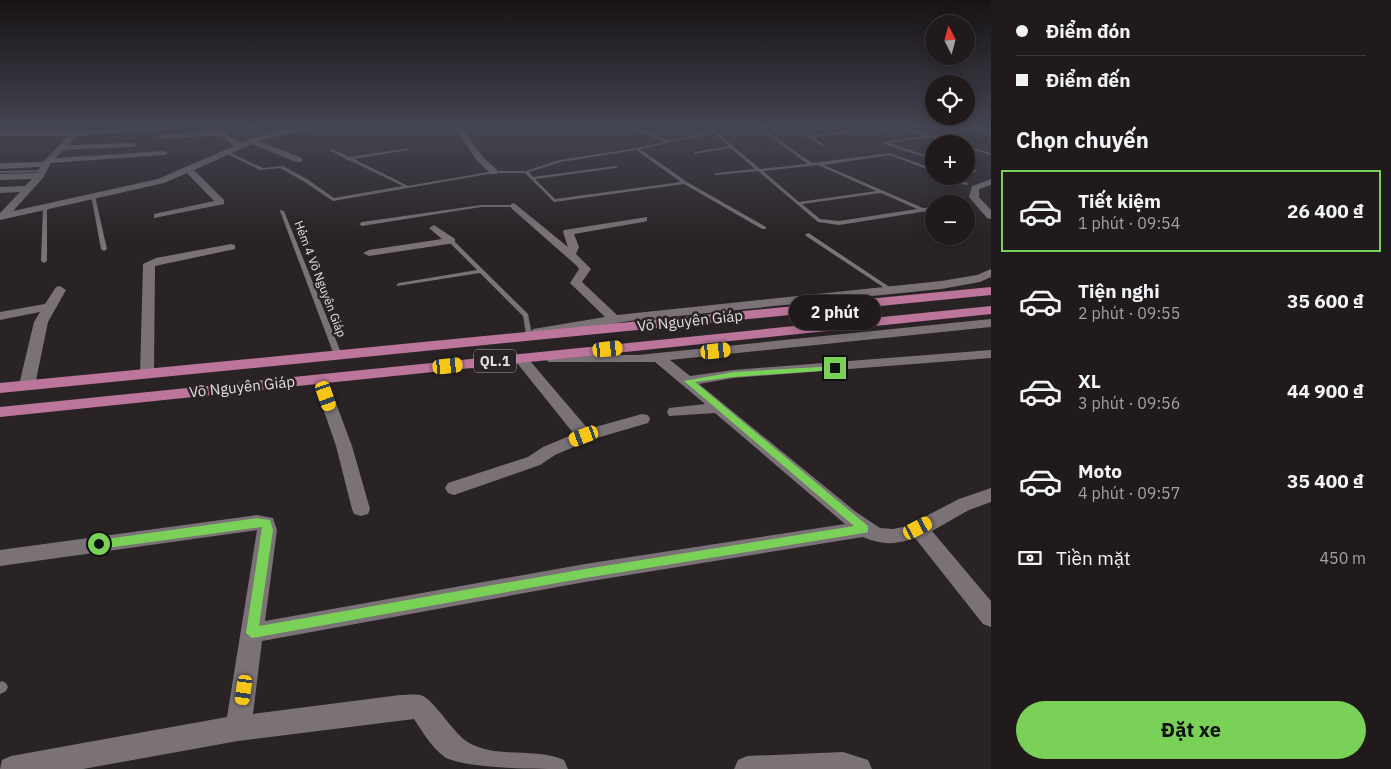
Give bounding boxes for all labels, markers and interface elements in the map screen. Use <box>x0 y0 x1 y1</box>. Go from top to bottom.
north arrow <box>925 15 975 65</box>
map controls <box>925 15 975 245</box>
text: Điểm đón <box>1046 19 1131 43</box>
text: Điểm đến <box>1046 68 1131 92</box>
button: locate <box>925 75 975 125</box>
text: Chọn chuyến <box>1016 125 1149 154</box>
button: + <box>925 135 975 185</box>
icon: car <box>1018 189 1063 234</box>
text: Tiết kiệm <box>1078 189 1161 213</box>
button: − <box>925 195 975 245</box>
text: 26 400 ₫ <box>1287 199 1364 223</box>
text: 1 phút · 09:54 <box>1078 213 1180 233</box>
street label: Hẻm 4 Võ Nguyên Giáp <box>291 219 350 339</box>
icon: car <box>1018 279 1063 324</box>
text: Tiện nghi <box>1078 279 1160 303</box>
text: 35 600 ₫ <box>1287 289 1364 313</box>
callout: 2 phút <box>789 296 881 330</box>
text: 2 phút <box>811 302 859 322</box>
text: 2 phút · 09:55 <box>1078 303 1180 323</box>
street label: Võ Nguyên Giáp <box>636 306 744 336</box>
car <box>592 340 623 358</box>
car <box>700 342 731 360</box>
road number: QL.1 <box>474 350 516 372</box>
car <box>432 357 463 375</box>
route end <box>824 357 846 379</box>
icon: car <box>1018 369 1063 414</box>
text: XL <box>1078 369 1101 393</box>
street label: Võ Nguyên Giáp <box>188 372 296 402</box>
car <box>314 379 337 413</box>
text: 44 900 ₫ <box>1287 379 1364 403</box>
text: 3 phút · 09:56 <box>1078 393 1180 413</box>
car <box>567 424 600 448</box>
icon: car <box>1018 459 1063 504</box>
text: Moto <box>1078 459 1122 483</box>
text: 35 400 ₫ <box>1287 469 1364 493</box>
text: 4 phút · 09:57 <box>1078 483 1180 503</box>
car <box>901 515 934 541</box>
route start <box>88 533 110 555</box>
icon: cash <box>1016 544 1044 572</box>
text: Tiền mặt <box>1056 546 1131 570</box>
text: 450 m <box>1319 548 1366 568</box>
car <box>234 674 253 706</box>
button: Đặt xe <box>1016 701 1366 759</box>

